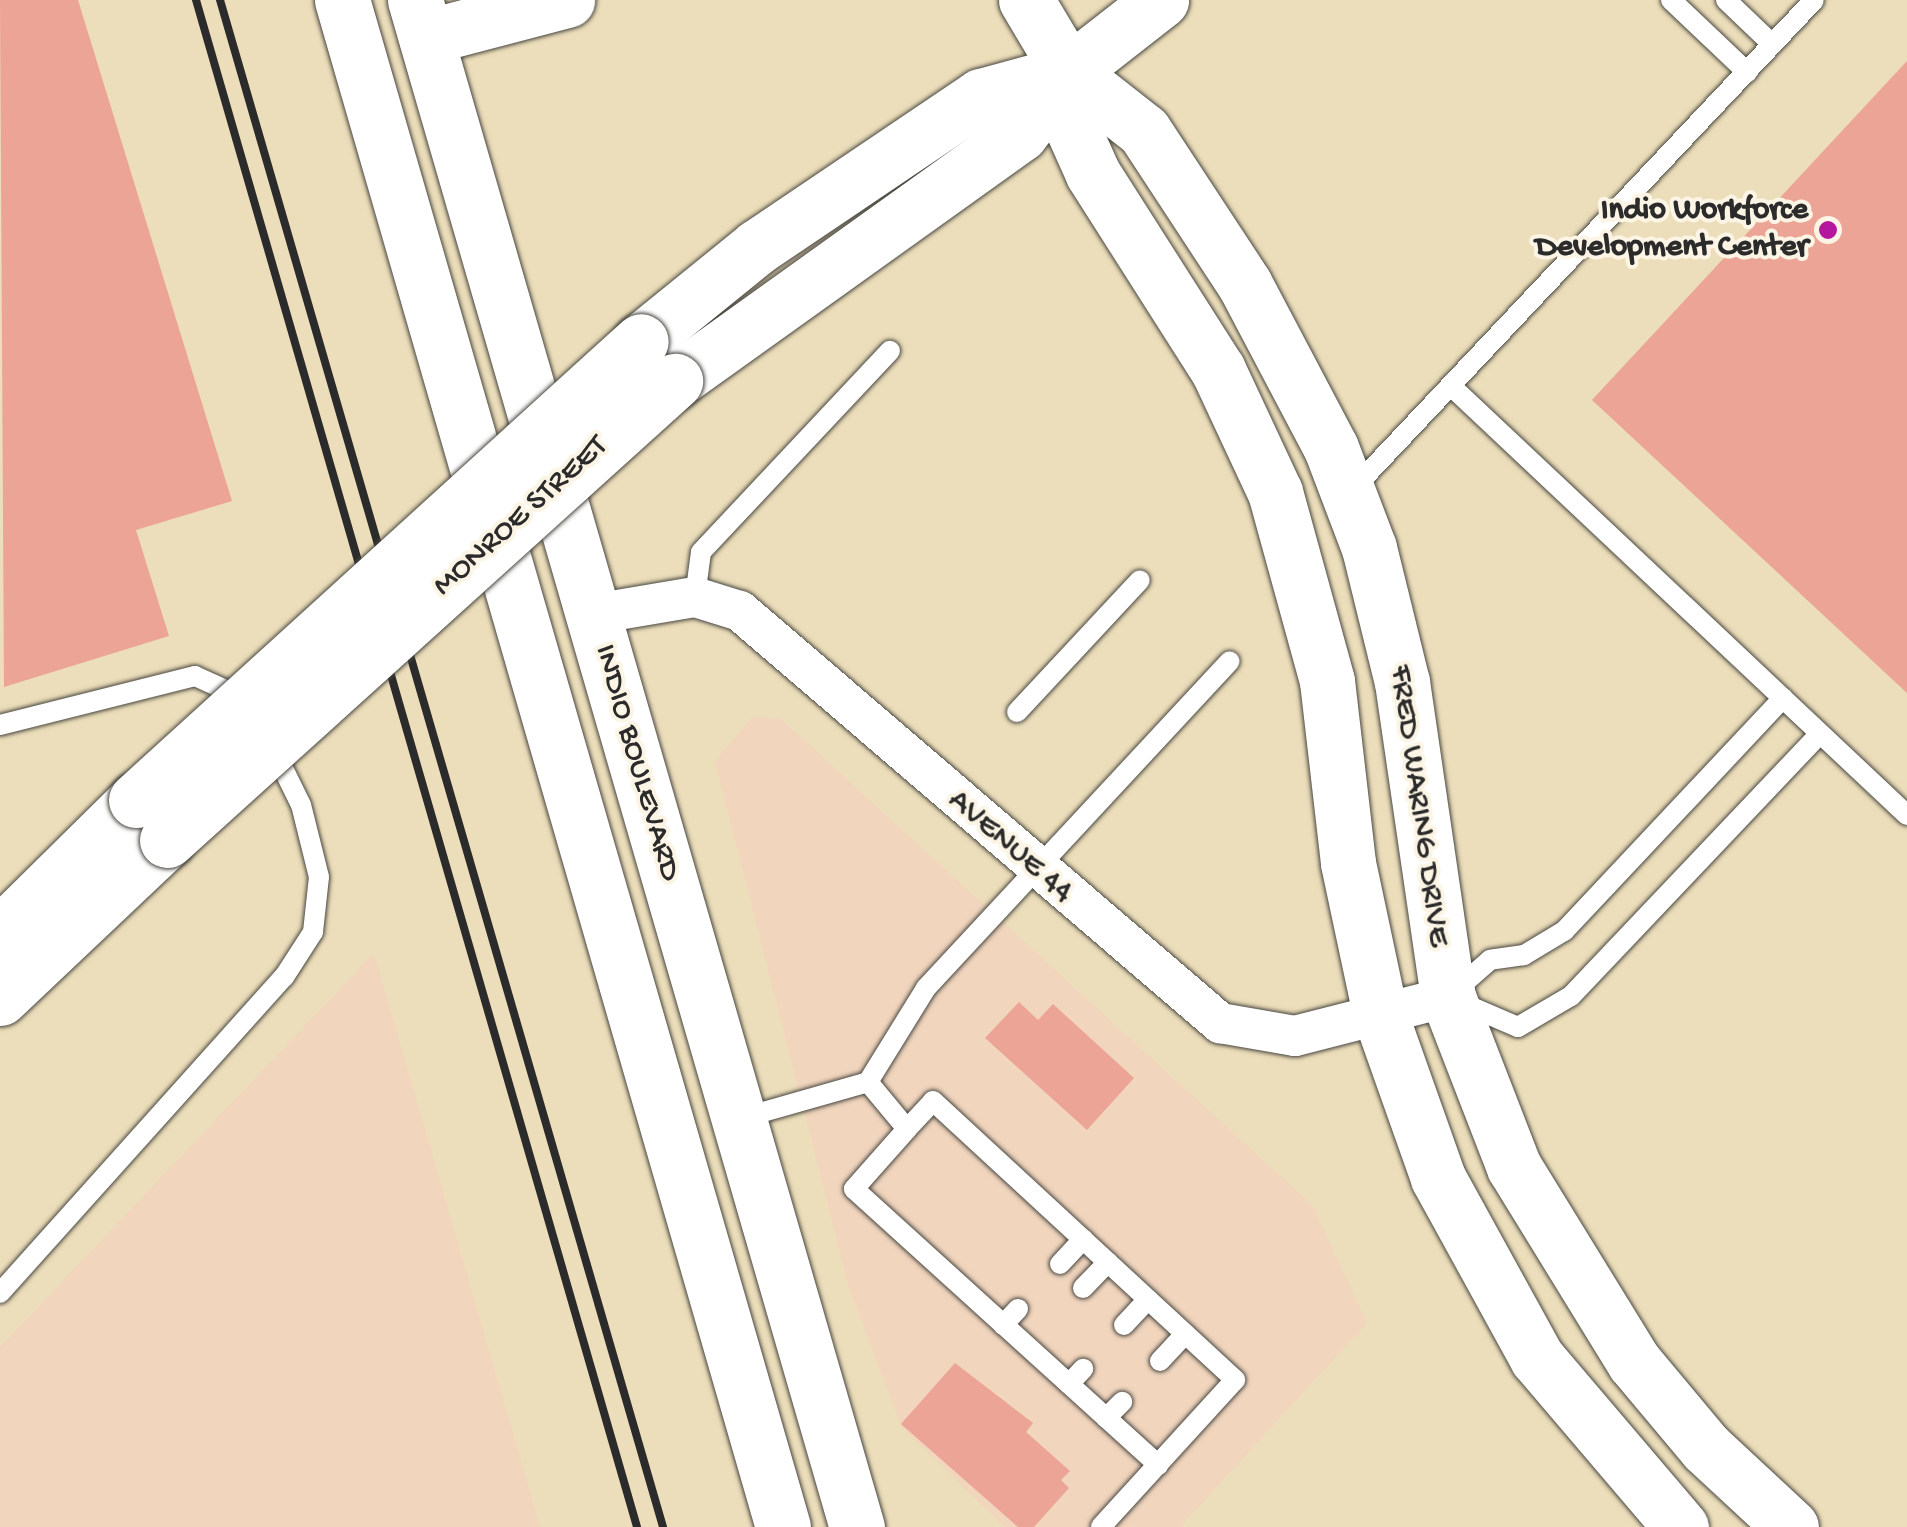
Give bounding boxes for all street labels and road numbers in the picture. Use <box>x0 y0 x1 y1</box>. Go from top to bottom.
street label: MONROE STREET <box>426 428 616 606</box>
street label: INDIO BOULEVARD <box>584 640 688 886</box>
street label: FRED WARING DRIVE <box>1379 663 1457 949</box>
street label: AVENUE 44 <box>939 782 1081 912</box>

